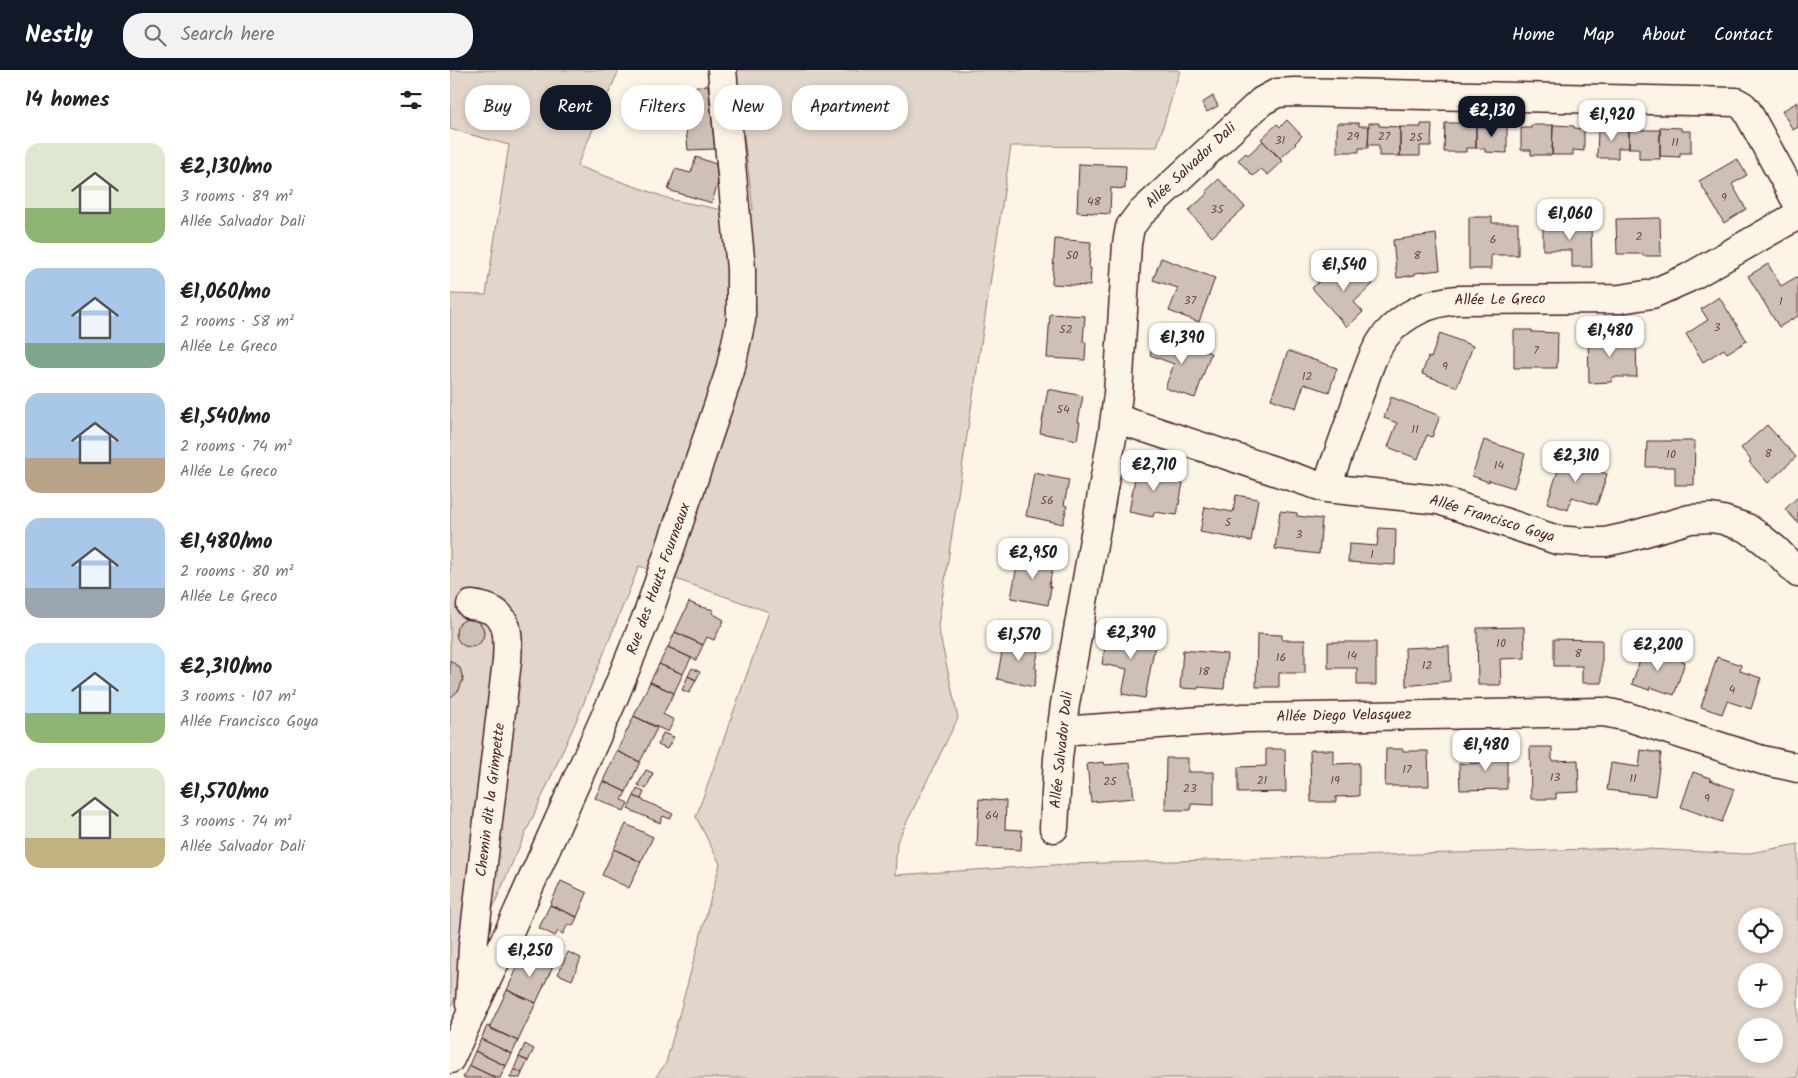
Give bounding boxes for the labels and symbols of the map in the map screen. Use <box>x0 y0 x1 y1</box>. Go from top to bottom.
pin: €2,130 <box>1451 96 1533 138</box>
pin: €1,920 <box>1571 100 1653 142</box>
street label: Allée Salvador Dali <box>1140 116 1243 215</box>
house number: 29 <box>1347 127 1360 146</box>
house number: 27 <box>1378 127 1391 146</box>
house number: 25 <box>1409 128 1424 147</box>
house number: 31 <box>1275 131 1286 150</box>
house number: 11 <box>1671 133 1679 152</box>
house number: 9 <box>1721 188 1727 207</box>
house number: 48 <box>1087 192 1102 211</box>
pin: €1,060 <box>1529 198 1611 241</box>
house number: 35 <box>1210 200 1225 219</box>
house number: 2 <box>1636 227 1643 246</box>
house number: 6 <box>1490 230 1496 249</box>
house number: 50 <box>1066 246 1078 265</box>
house number: 8 <box>1413 246 1421 265</box>
pin: €1,540 <box>1303 250 1385 292</box>
street label: Allée Le Greco <box>1454 287 1546 313</box>
house number: 37 <box>1184 291 1197 310</box>
house number: 1 <box>1779 292 1783 311</box>
pin: €1,480 <box>1569 316 1651 358</box>
house number: 3 <box>1714 318 1721 337</box>
house number: 52 <box>1059 320 1073 339</box>
pin: €1,390 <box>1141 322 1223 365</box>
house number: 7 <box>1533 341 1539 360</box>
house number: 9 <box>1442 357 1448 376</box>
house number: 12 <box>1302 367 1312 386</box>
house number: 54 <box>1056 400 1070 419</box>
house number: 11 <box>1411 420 1419 439</box>
pin: €2,310 <box>1535 440 1617 483</box>
house number: 8 <box>1764 444 1772 463</box>
house number: 10 <box>1666 445 1676 464</box>
pin: €2,710 <box>1113 450 1195 492</box>
house number: 14 <box>1494 456 1505 475</box>
street label: Allée Francisco Goya <box>1426 489 1558 549</box>
house number: 56 <box>1040 491 1054 510</box>
street label: Rue des Hauts Fourneaux <box>620 499 698 658</box>
house number: 5 <box>1225 513 1233 532</box>
house number: 3 <box>1296 525 1303 544</box>
pin: €2,950 <box>992 538 1074 580</box>
house number: 1 <box>1370 545 1374 564</box>
pin: €2,390 <box>1090 618 1172 660</box>
pin: €1,570 <box>978 620 1060 662</box>
pin: €2,200 <box>1617 630 1699 672</box>
house number: 10 <box>1496 634 1506 653</box>
house number: 8 <box>1574 644 1582 663</box>
house number: 14 <box>1347 646 1358 665</box>
house number: 16 <box>1276 648 1286 667</box>
house number: 12 <box>1422 656 1432 675</box>
house number: 18 <box>1199 662 1210 681</box>
house number: 4 <box>1729 680 1736 699</box>
street label: Allée Salvador Dali <box>1044 689 1080 809</box>
street label: Allée Diego Velasquez <box>1276 703 1412 729</box>
street label: Chemin dit la Grimpette <box>470 721 512 878</box>
pin: €1,480 <box>1445 730 1527 772</box>
house number: 17 <box>1402 760 1412 779</box>
house number: 13 <box>1550 768 1560 787</box>
house number: 11 <box>1629 769 1637 788</box>
house number: 21 <box>1257 771 1268 790</box>
house number: 19 <box>1330 771 1340 790</box>
house number: 25 <box>1103 772 1118 791</box>
house number: 23 <box>1183 779 1197 798</box>
house number: 9 <box>1704 789 1710 808</box>
house number: 64 <box>985 806 999 825</box>
pin: €1,250 <box>489 936 571 978</box>

